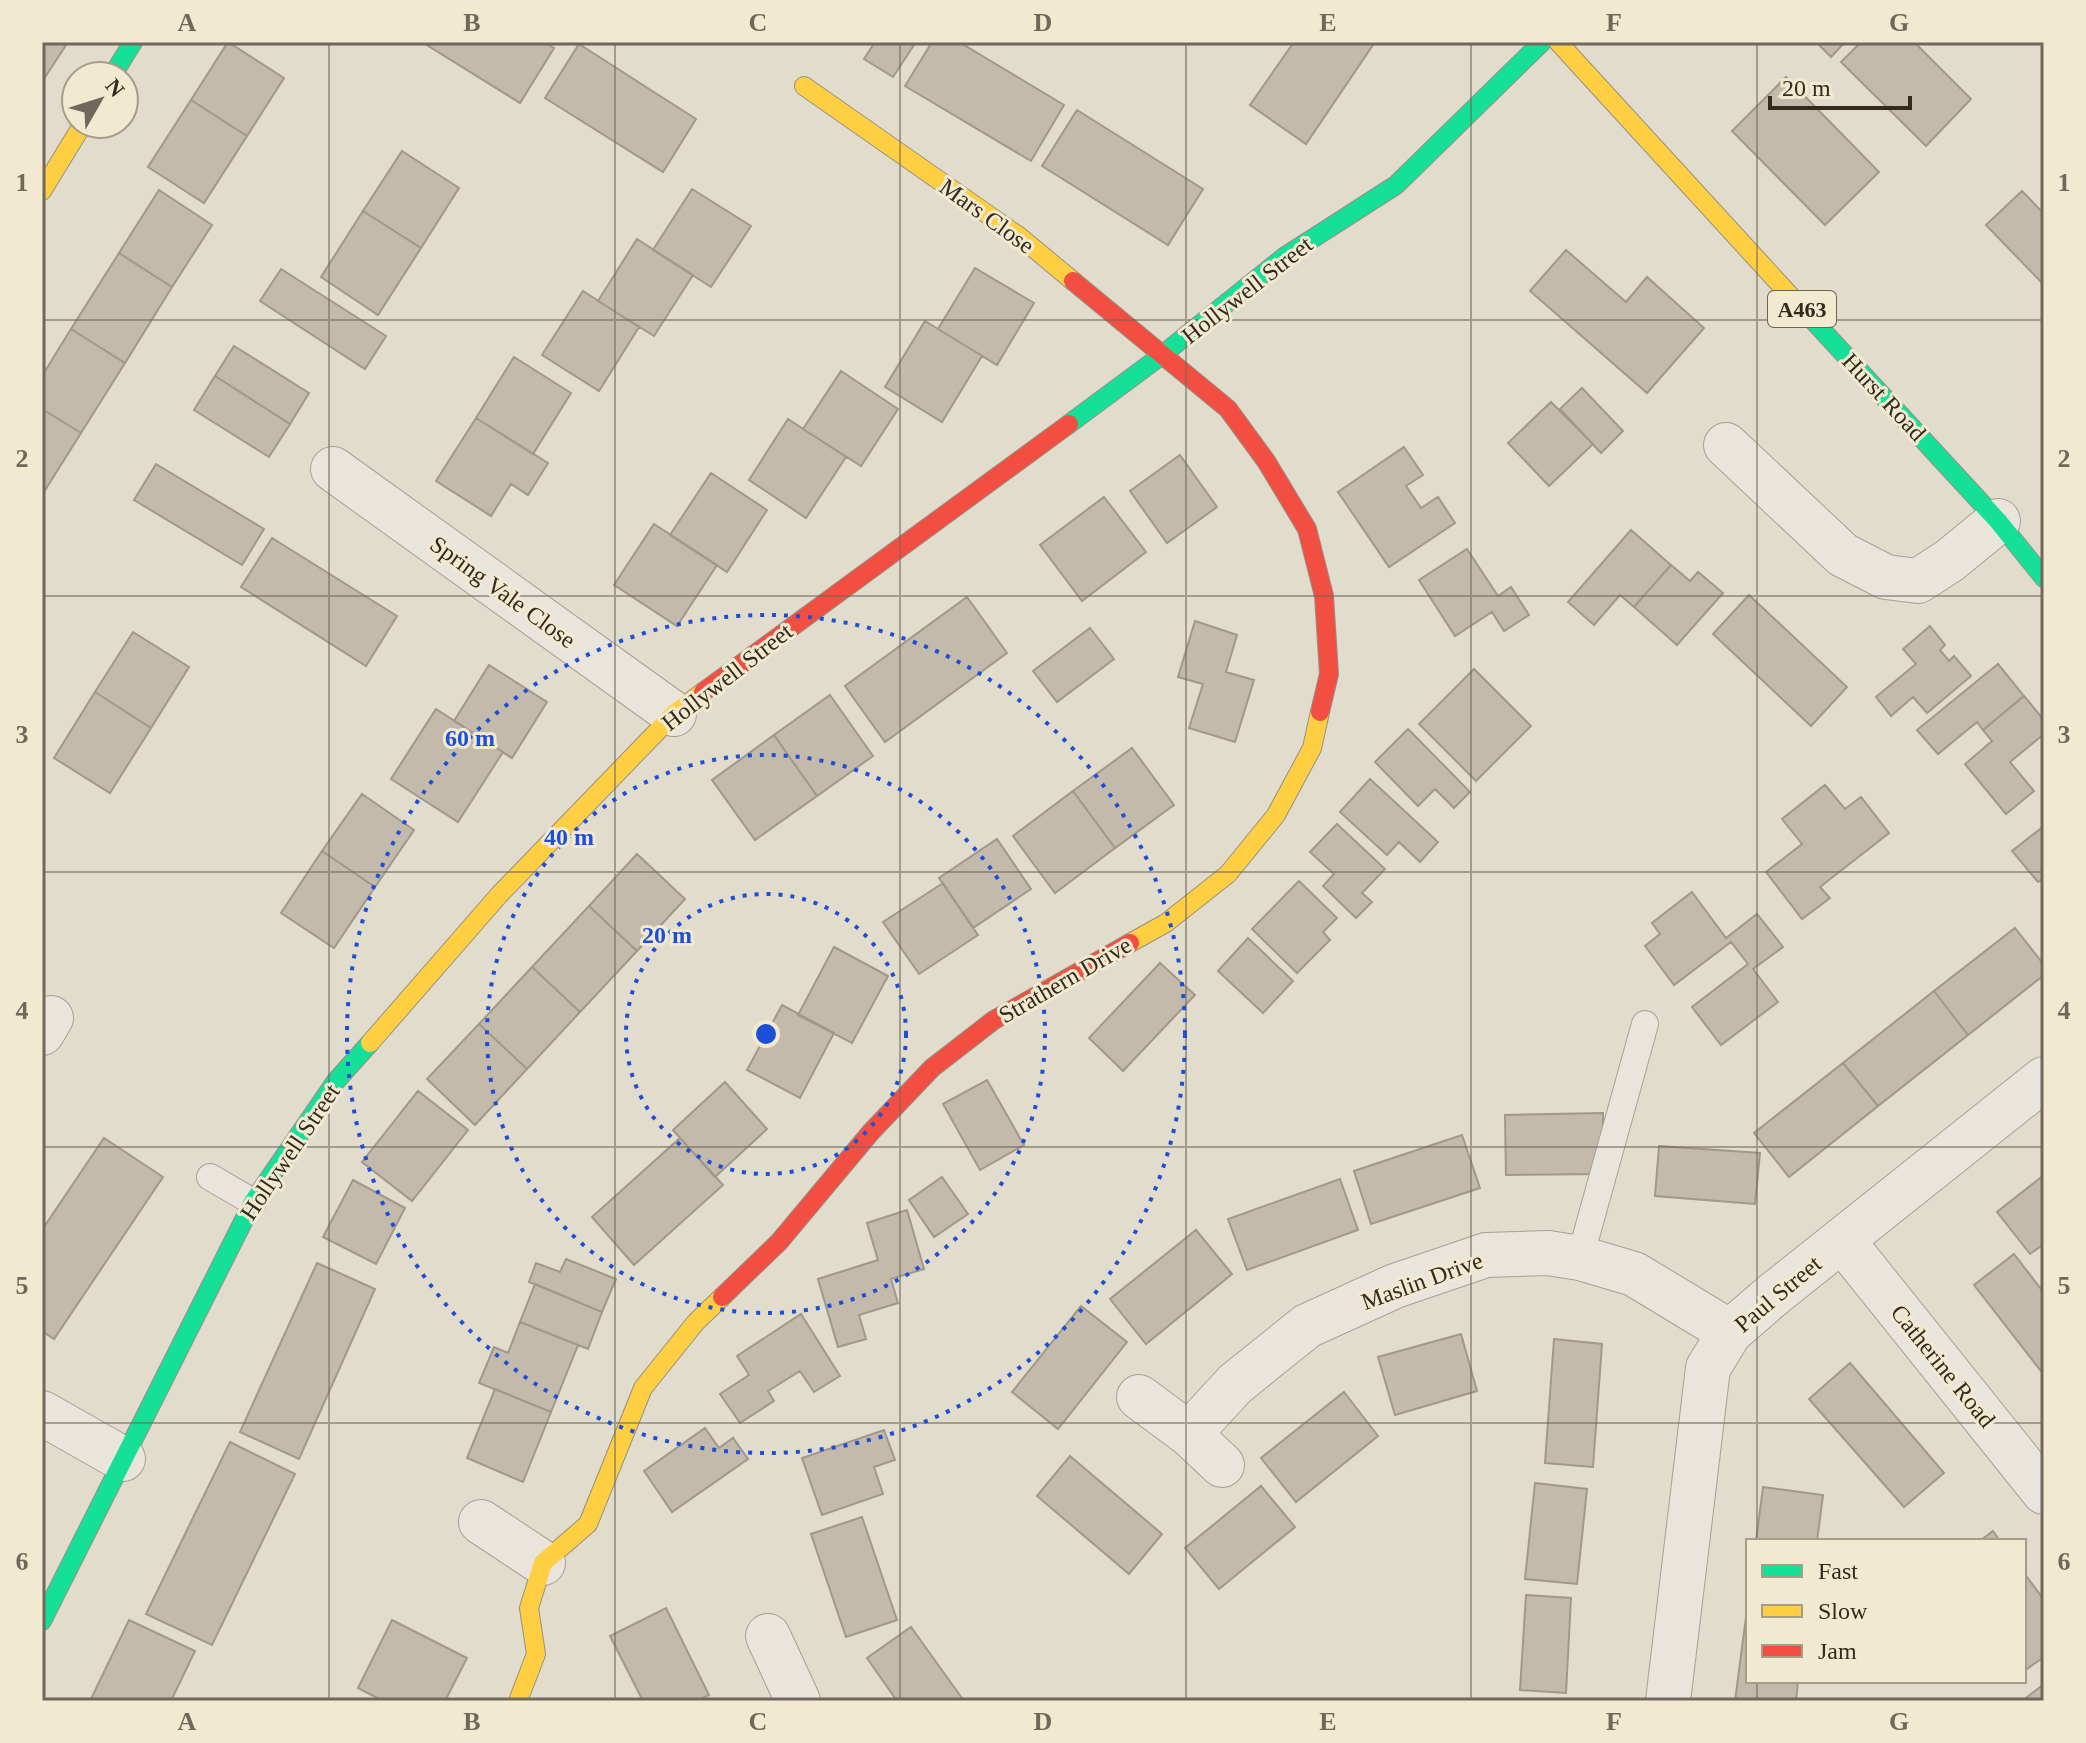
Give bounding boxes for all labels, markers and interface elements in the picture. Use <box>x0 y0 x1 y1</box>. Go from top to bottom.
text: A <box>178 8 197 37</box>
text: B <box>463 8 481 37</box>
text: C <box>749 8 767 37</box>
text: D <box>1034 8 1052 37</box>
text: E <box>1319 8 1337 37</box>
text: F <box>1606 8 1622 37</box>
text: G <box>1889 8 1909 37</box>
north arrow <box>60 60 140 140</box>
scale bar <box>1770 60 1910 110</box>
text: N <box>100 74 130 102</box>
text: 20 m <box>1782 75 1831 101</box>
text: 1 <box>16 168 29 197</box>
text: 1 <box>2058 168 2071 197</box>
street label: Mars Close <box>935 173 1039 259</box>
street label: Hollywell Street <box>1177 231 1318 349</box>
road number: A463 <box>1768 291 1836 327</box>
street label: Hurst Road <box>1837 348 1931 446</box>
text: 2 <box>16 444 29 473</box>
text: 2 <box>2058 444 2071 473</box>
street label: Spring Vale Close <box>425 531 581 653</box>
street label: Hollywell Street <box>657 618 798 736</box>
text: 3 <box>16 720 29 749</box>
text: 3 <box>2058 720 2071 749</box>
text: 60 m <box>445 725 495 751</box>
text: 40 m <box>544 824 594 850</box>
text: 20 m <box>642 922 692 948</box>
street label: Strathern Drive <box>994 932 1136 1028</box>
text: 4 <box>16 996 29 1025</box>
text: 4 <box>2058 996 2071 1025</box>
centre of rings <box>752 1020 780 1048</box>
street label: Hollywell Street <box>235 1079 345 1225</box>
street label: Maslin Drive <box>1358 1247 1486 1315</box>
street label: Paul Street <box>1730 1250 1827 1338</box>
text: 5 <box>16 1271 29 1300</box>
text: 5 <box>2058 1271 2071 1300</box>
street label: Catherine Road <box>1886 1300 2000 1432</box>
legend <box>1746 1539 2026 1683</box>
text: 6 <box>16 1547 29 1576</box>
text: 6 <box>2058 1547 2071 1576</box>
text: Fast <box>1818 1558 1858 1584</box>
text: Slow <box>1818 1598 1868 1624</box>
text: Jam <box>1818 1638 1857 1664</box>
text: A <box>178 1707 197 1736</box>
text: B <box>463 1707 481 1736</box>
text: C <box>749 1707 767 1736</box>
text: D <box>1034 1707 1052 1736</box>
text: E <box>1319 1707 1337 1736</box>
text: F <box>1606 1707 1622 1736</box>
text: G <box>1889 1707 1909 1736</box>

